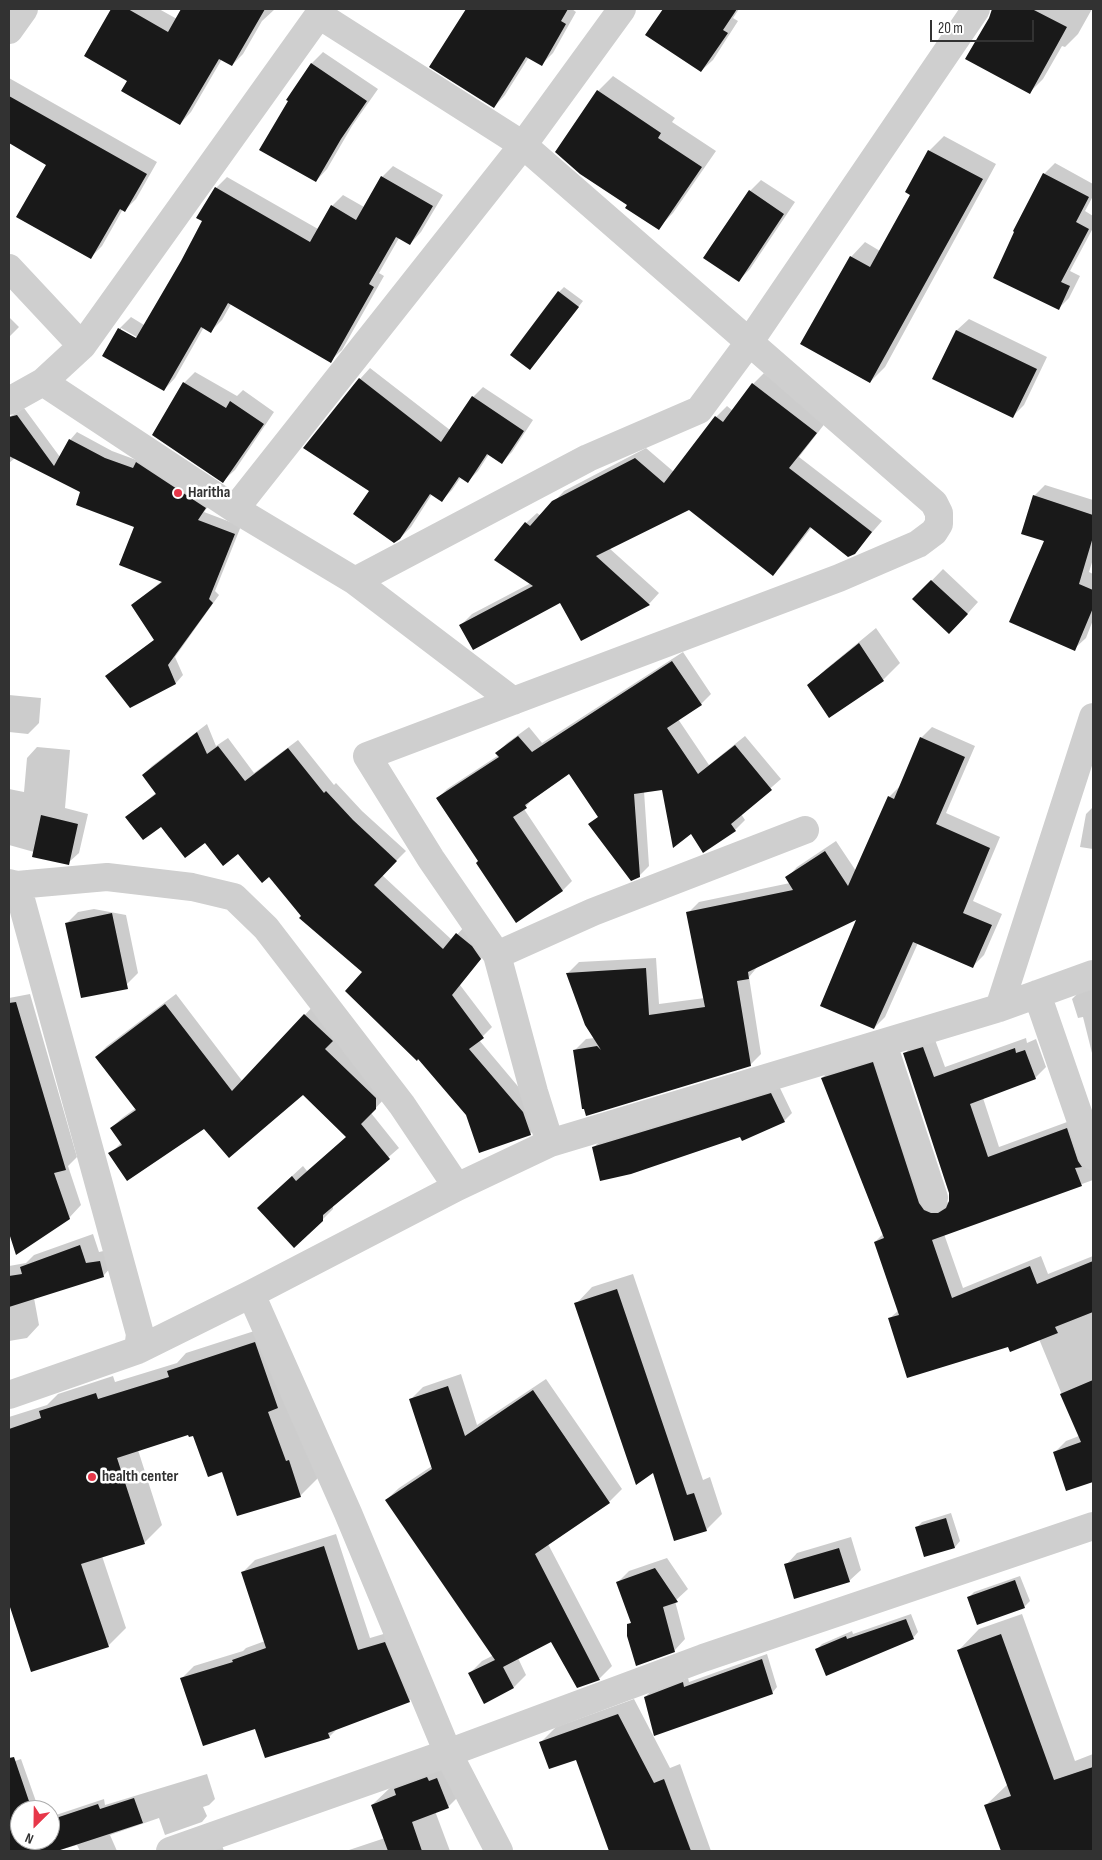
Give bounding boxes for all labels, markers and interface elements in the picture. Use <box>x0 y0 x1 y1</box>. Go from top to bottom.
scale bar <box>932 10 1036 42</box>
text: 20 m <box>938 19 963 38</box>
place label: Haritha <box>188 483 230 503</box>
marker: Haritha <box>172 487 184 499</box>
place label: health center <box>102 1467 178 1487</box>
marker: health center <box>86 1471 98 1483</box>
north arrow <box>10 1800 60 1850</box>
text: N <box>23 1829 36 1848</box>

